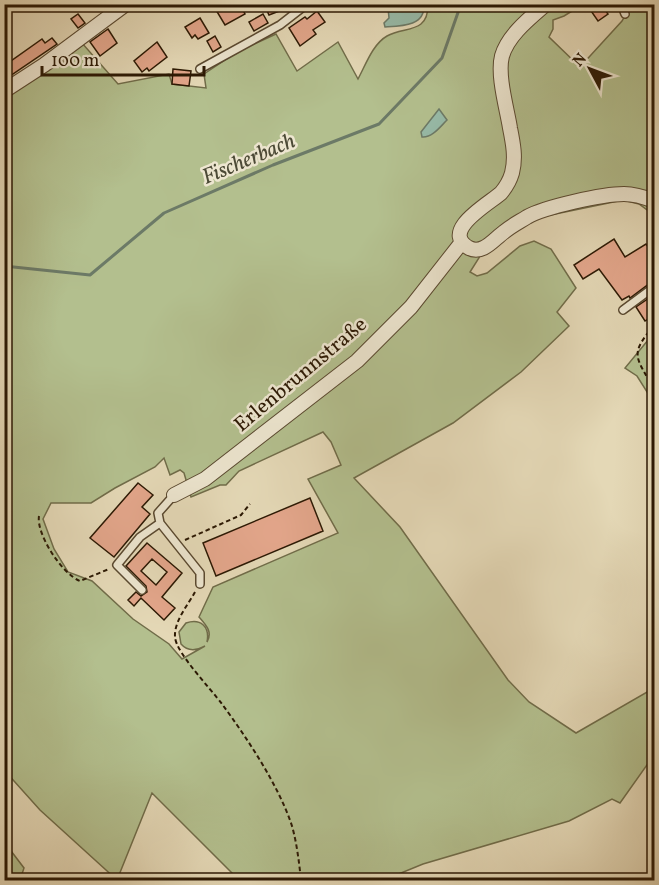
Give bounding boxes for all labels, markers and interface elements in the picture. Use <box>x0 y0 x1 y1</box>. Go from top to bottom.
scale bar <box>42 39 204 77</box>
north arrow <box>560 39 620 99</box>
text: 100 m <box>51 49 100 74</box>
text: N <box>568 49 593 72</box>
water label: Fischerbach <box>198 126 300 194</box>
street label: Erlenbrunnstraße <box>228 311 374 439</box>

